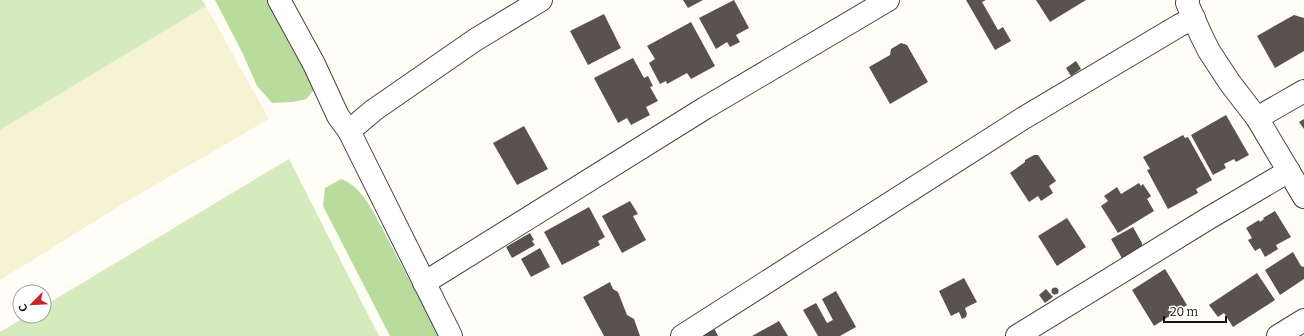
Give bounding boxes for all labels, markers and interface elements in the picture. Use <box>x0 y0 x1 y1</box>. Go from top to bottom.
north arrow <box>12 284 52 324</box>
scale bar <box>1164 298 1226 324</box>
text: С <box>16 302 31 314</box>
text: 20 m <box>1170 305 1199 319</box>

